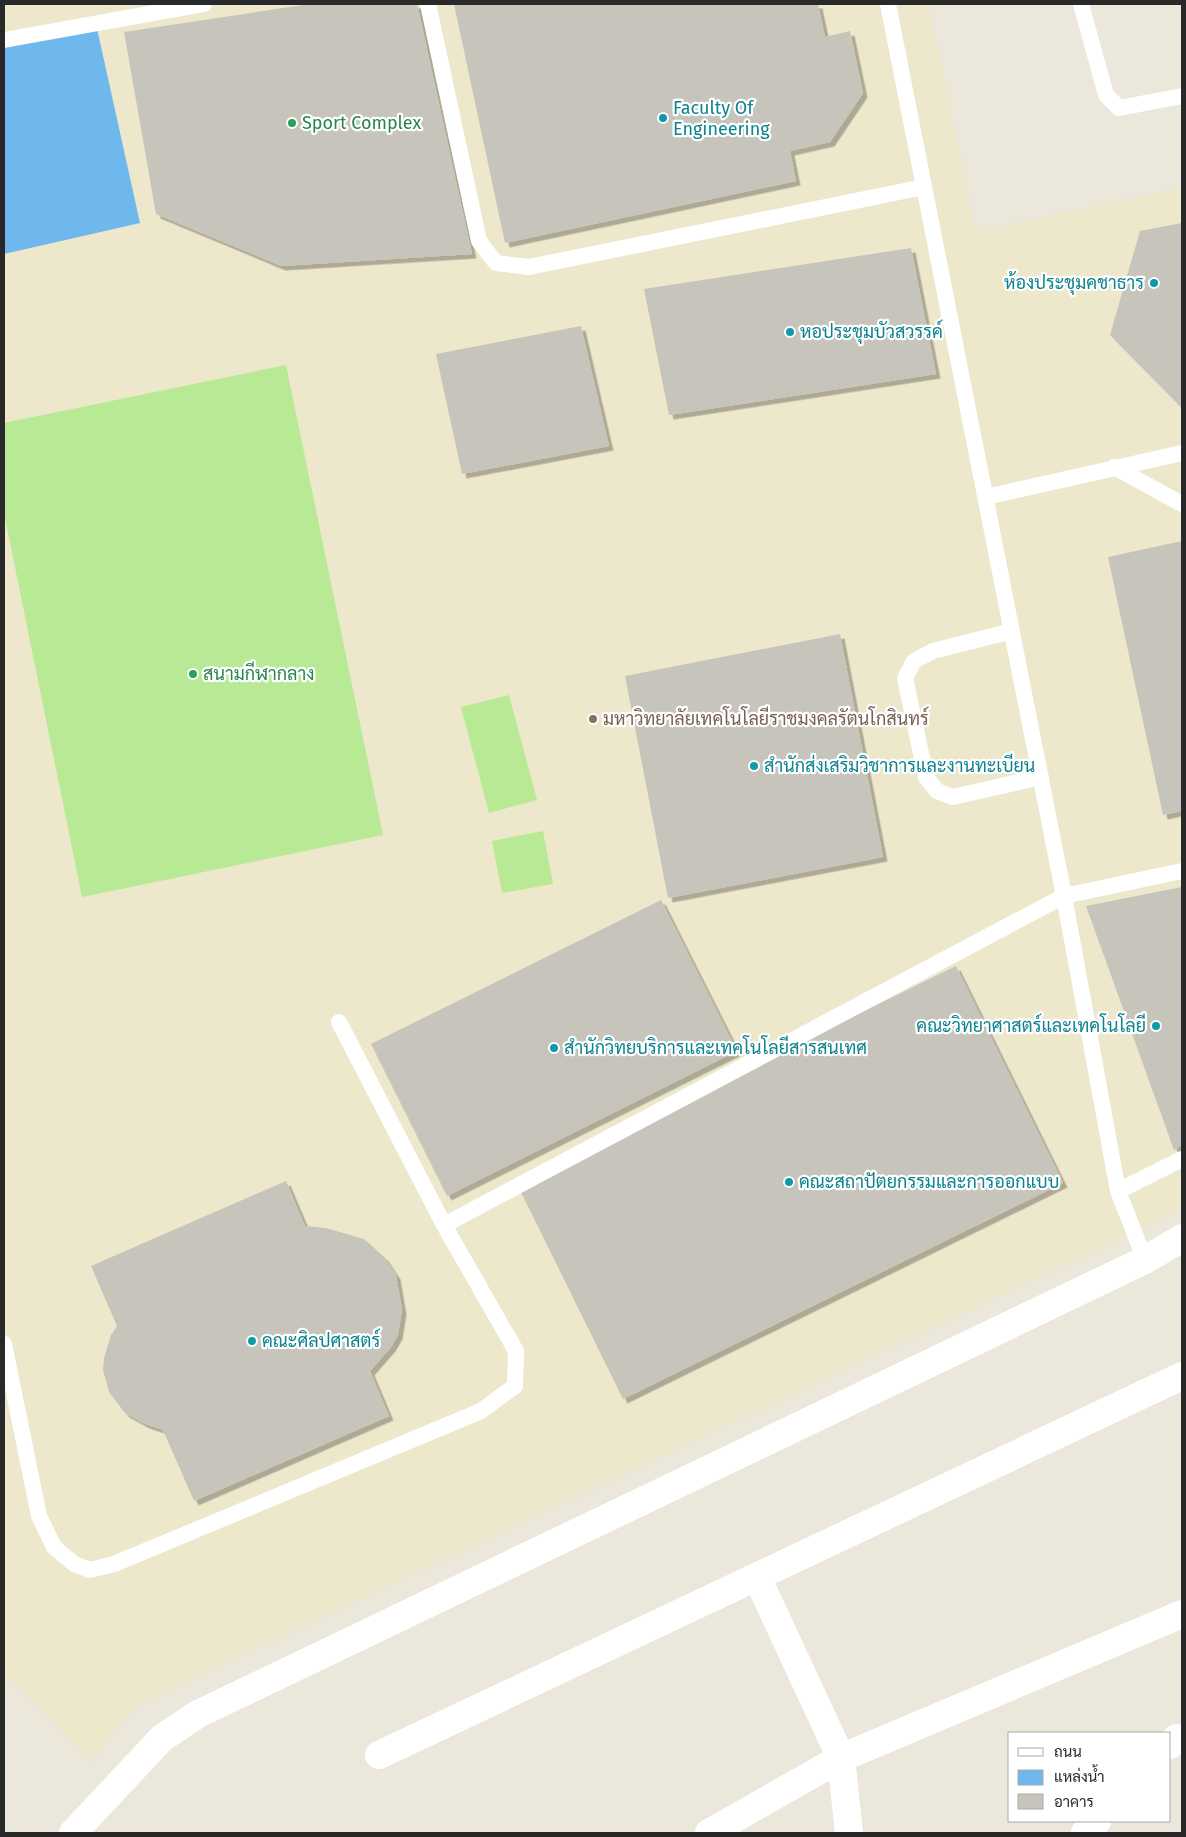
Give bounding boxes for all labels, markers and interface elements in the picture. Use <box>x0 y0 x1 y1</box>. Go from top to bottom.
place label: Faculty Of Engineering <box>673 97 770 140</box>
place label: Sport Complex <box>302 112 421 134</box>
marker: Faculty Of Engineering <box>657 112 669 124</box>
marker: Sport Complex <box>286 117 298 129</box>
place label: ห้องประชุมคชาธาร <box>1004 271 1144 295</box>
marker: ห้องประชุมคชาธาร <box>1148 277 1160 289</box>
place label: หอประชุมบัวสวรรค์ <box>800 319 943 344</box>
marker: หอประชุมบัวสวรรค์ <box>784 326 796 338</box>
place label: สนามกีฬากลาง <box>203 661 314 685</box>
marker: สนามกีฬากลาง <box>187 668 199 680</box>
place label: มหาวิทยาลัยเทคโนโลยีราชมงคลรัตนโกสินทร์ <box>603 706 929 730</box>
marker: มหาวิทยาลัยเทคโนโลยีราชมงคลรัตนโกสินทร์ <box>587 713 599 725</box>
place label: สำนักส่งเสริมวิชาการและงานทะเบียน <box>764 753 1035 777</box>
marker: สำนักส่งเสริมวิชาการและงานทะเบียน <box>748 760 760 772</box>
place label: คณะวิทยาศาสตร์และเทคโนโลยี <box>916 1013 1146 1037</box>
marker: คณะวิทยาศาสตร์และเทคโนโลยี <box>1150 1020 1162 1032</box>
place label: สำนักวิทยบริการและเทคโนโลยีสารสนเทศ <box>564 1035 867 1059</box>
marker: สำนักวิทยบริการและเทคโนโลยีสารสนเทศ <box>548 1042 560 1054</box>
place label: คณะสถาปัตยกรรมและการออกแบบ <box>799 1171 1059 1193</box>
marker: คณะสถาปัตยกรรมและการออกแบบ <box>783 1176 795 1188</box>
place label: คณะศิลปศาสตร์ <box>262 1328 380 1352</box>
marker: คณะศิลปศาสตร์ <box>246 1335 258 1347</box>
legend <box>1008 1732 1171 1822</box>
text: ถนน <box>1054 1743 1082 1761</box>
text: แหล่งน้ำ <box>1054 1764 1105 1786</box>
text: อาคาร <box>1054 1793 1094 1811</box>

